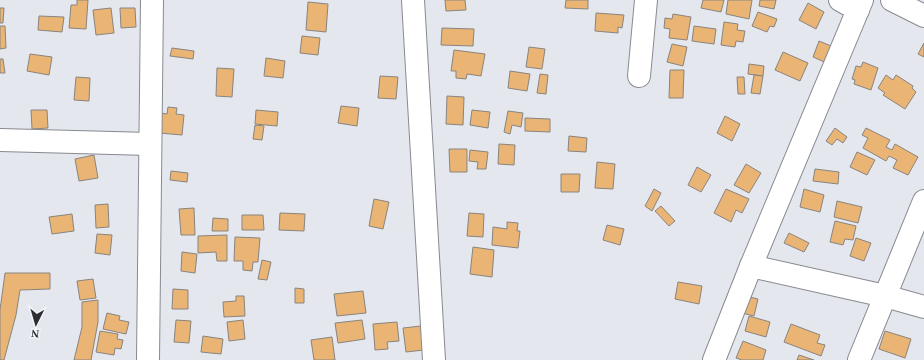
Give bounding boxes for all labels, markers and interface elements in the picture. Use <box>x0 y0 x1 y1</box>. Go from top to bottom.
north arrow <box>16 304 56 344</box>
text: N <box>31 328 40 340</box>

